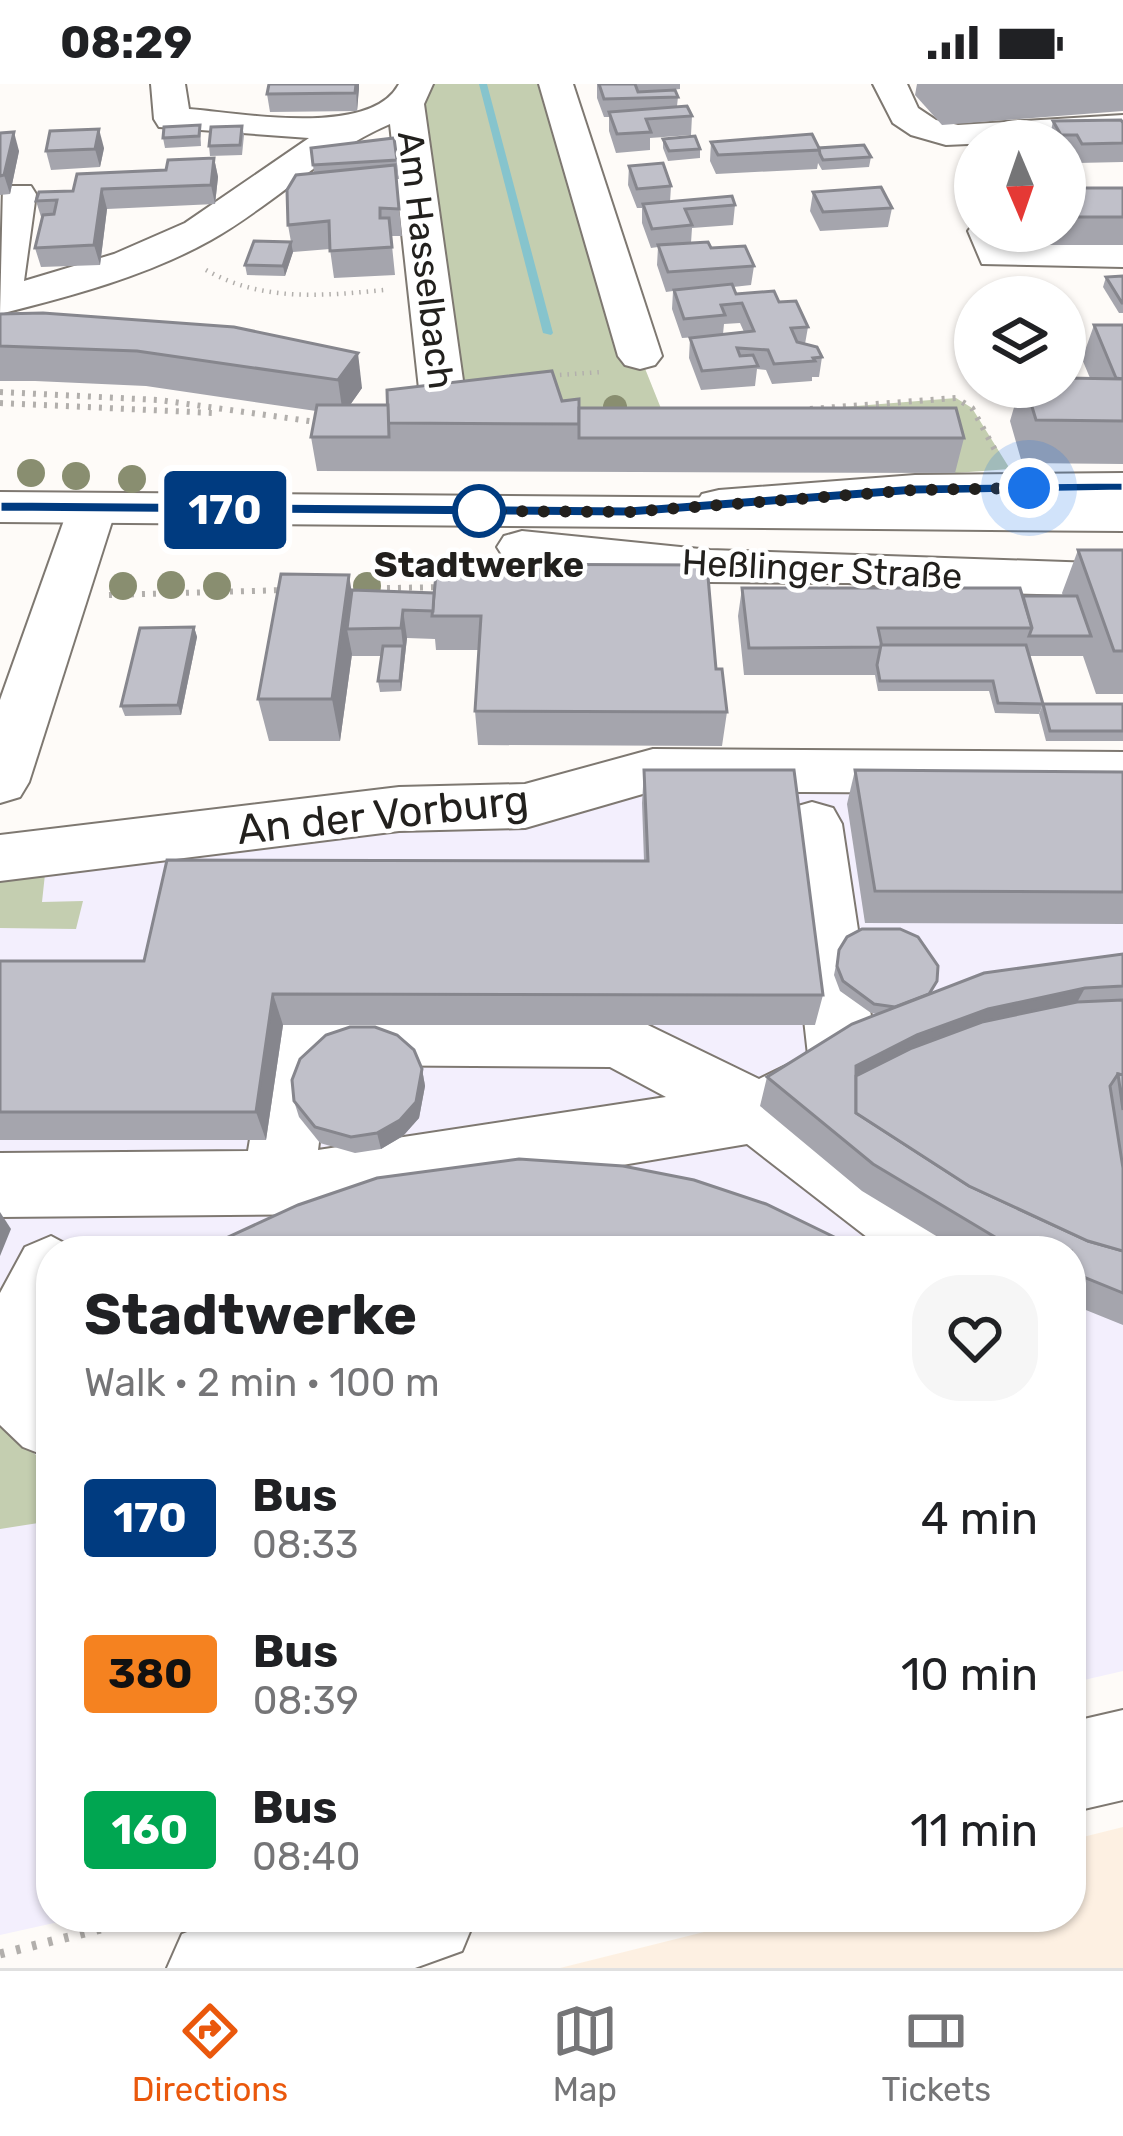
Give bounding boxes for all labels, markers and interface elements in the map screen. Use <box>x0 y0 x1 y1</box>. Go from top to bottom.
text: 08:29 <box>60 16 192 69</box>
north arrow <box>954 120 1086 252</box>
map controls <box>954 120 1086 408</box>
street label: Am Hasselbach <box>389 129 463 391</box>
button: layers <box>954 276 1086 408</box>
your location <box>999 458 1059 518</box>
line badge: 170 <box>156 471 294 549</box>
text: 170 <box>188 485 262 535</box>
marker: Stadtwerke <box>454 486 504 536</box>
street label: Heßlinger Straße <box>681 540 963 598</box>
place label: Stadtwerke <box>374 543 584 586</box>
street label: An der Vorburg <box>235 775 531 855</box>
button: heart <box>912 1275 1038 1401</box>
text: Stadtwerke <box>84 1281 417 1348</box>
text: Walk · 2 min · 100 m <box>84 1360 440 1406</box>
text: Bus <box>252 1469 337 1522</box>
text: 4 min <box>921 1492 1038 1545</box>
text: 170 <box>113 1493 187 1543</box>
text: 08:33 <box>252 1522 358 1568</box>
text: Bus <box>253 1625 338 1678</box>
text: 10 min <box>901 1648 1038 1701</box>
text: 380 <box>108 1649 193 1699</box>
text: 08:39 <box>253 1678 359 1724</box>
text: Bus <box>252 1781 337 1834</box>
text: 11 min <box>910 1804 1038 1857</box>
text: 160 <box>112 1805 188 1855</box>
text: 08:40 <box>252 1834 361 1880</box>
tab: Directions <box>132 1998 288 2109</box>
tab: Map <box>552 1998 618 2109</box>
tab: Tickets <box>882 1998 991 2109</box>

